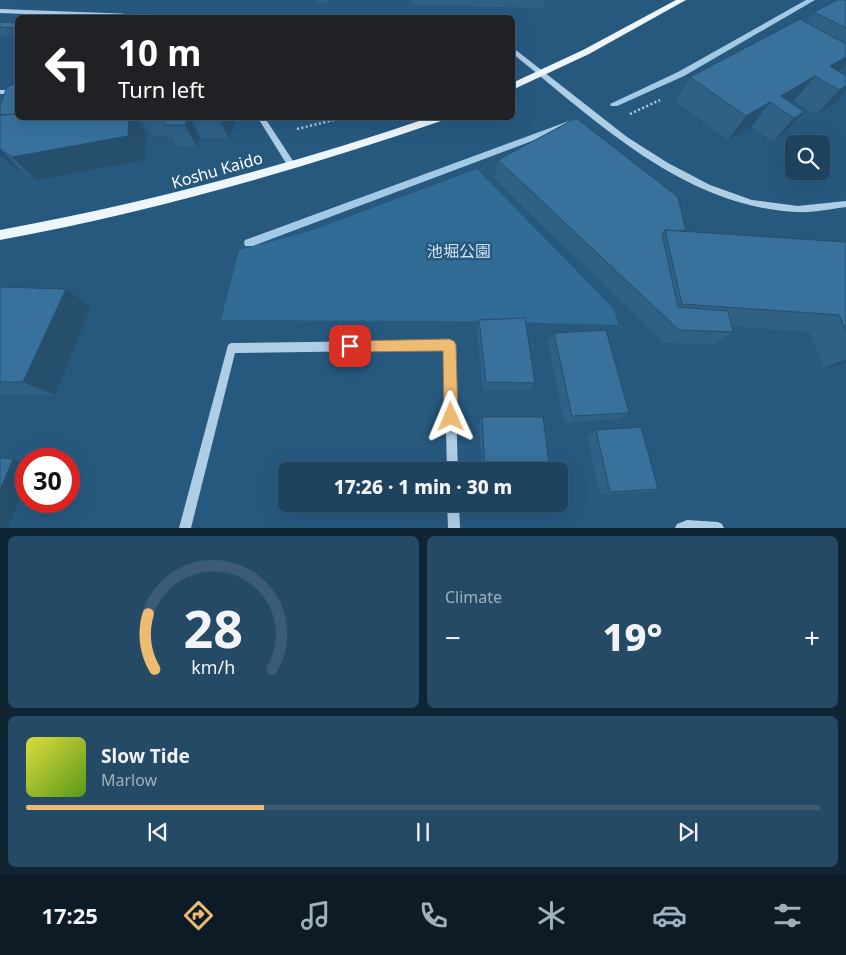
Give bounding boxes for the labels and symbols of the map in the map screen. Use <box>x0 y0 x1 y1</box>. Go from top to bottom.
street label: Koshu Kaido <box>169 147 265 193</box>
park label: 池堀公園 <box>427 240 491 262</box>
pin <box>329 325 371 367</box>
position arrow <box>424 390 476 442</box>
speed limit sign: 30 <box>15 448 80 513</box>

